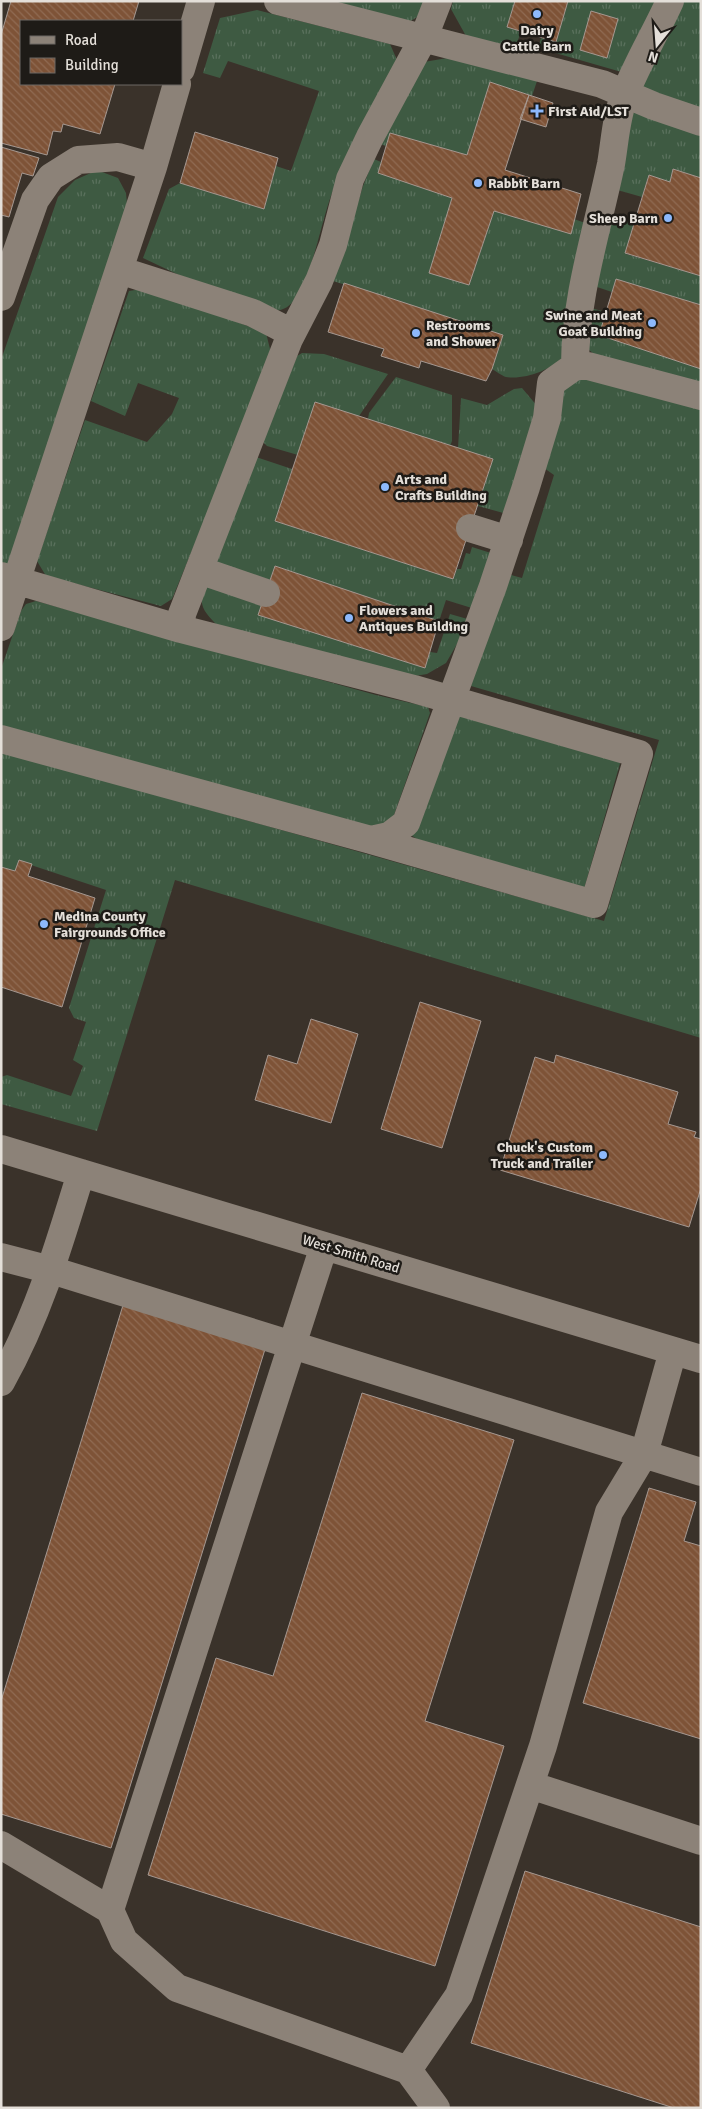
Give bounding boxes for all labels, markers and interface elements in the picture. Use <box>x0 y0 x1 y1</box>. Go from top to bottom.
marker: Dairy Cattle Barn <box>531 8 543 20</box>
legend <box>20 20 182 85</box>
north arrow <box>632 20 682 70</box>
place label: Dairy Cattle Barn <box>502 22 572 55</box>
text: Road <box>65 31 97 49</box>
text: N <box>646 47 660 67</box>
text: Building <box>65 56 119 74</box>
place label: First Aid/LST <box>548 103 630 120</box>
marker: First Aid/LST <box>530 104 544 118</box>
place label: Rabbit Barn <box>488 175 560 192</box>
marker: Rabbit Barn <box>472 177 484 189</box>
place label: Sheep Barn <box>589 210 658 227</box>
marker: Sheep Barn <box>662 212 674 224</box>
place label: Swine and Meat Goat Building <box>545 307 643 340</box>
place label: Restrooms and Shower <box>426 317 498 350</box>
marker: Swine and Meat Goat Building <box>646 317 658 329</box>
marker: Restrooms and Shower <box>410 327 422 339</box>
place label: Arts and Crafts Building <box>395 471 487 504</box>
marker: Arts and Crafts Building <box>379 481 391 493</box>
place label: Flowers and Antiques Building <box>359 602 469 635</box>
marker: Flowers and Antiques Building <box>343 612 355 624</box>
place label: Medina County Fairgrounds Office <box>54 908 166 941</box>
marker: Medina County Fairgrounds Office <box>38 918 50 930</box>
place label: Chuck's Custom Truck and Trailer <box>491 1139 593 1172</box>
marker: Chuck's Custom Truck and Trailer <box>597 1149 609 1161</box>
street label: West Smith Road <box>300 1231 402 1277</box>

